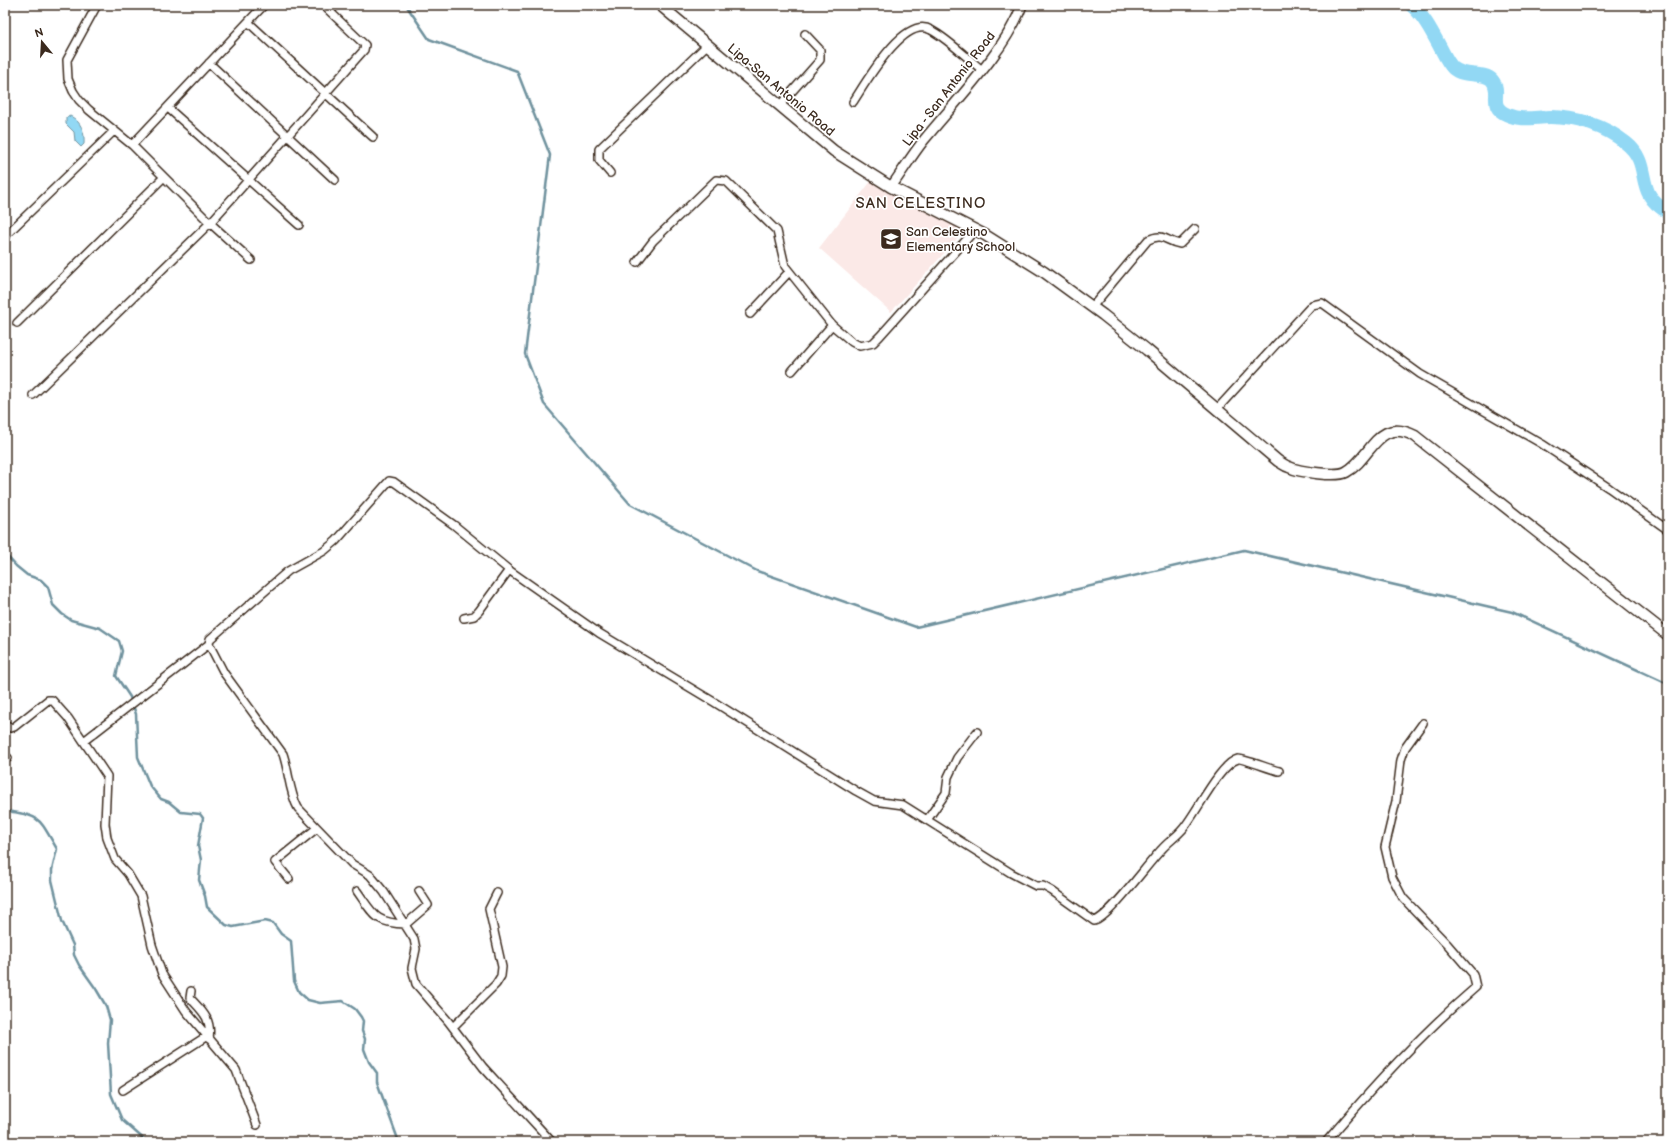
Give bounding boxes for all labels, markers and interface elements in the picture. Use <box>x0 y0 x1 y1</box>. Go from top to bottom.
north arrow <box>22 22 62 62</box>
text: N <box>33 26 45 40</box>
street label: Lipa - San Antonio Road <box>899 29 999 149</box>
street label: Lipa-San Antonio Road <box>724 40 838 140</box>
district label: SAN CELESTINO <box>856 194 986 213</box>
place label: San Celestino Elementary School <box>906 224 1015 255</box>
school or university icon: San Celestino Elementary School <box>878 226 904 252</box>

